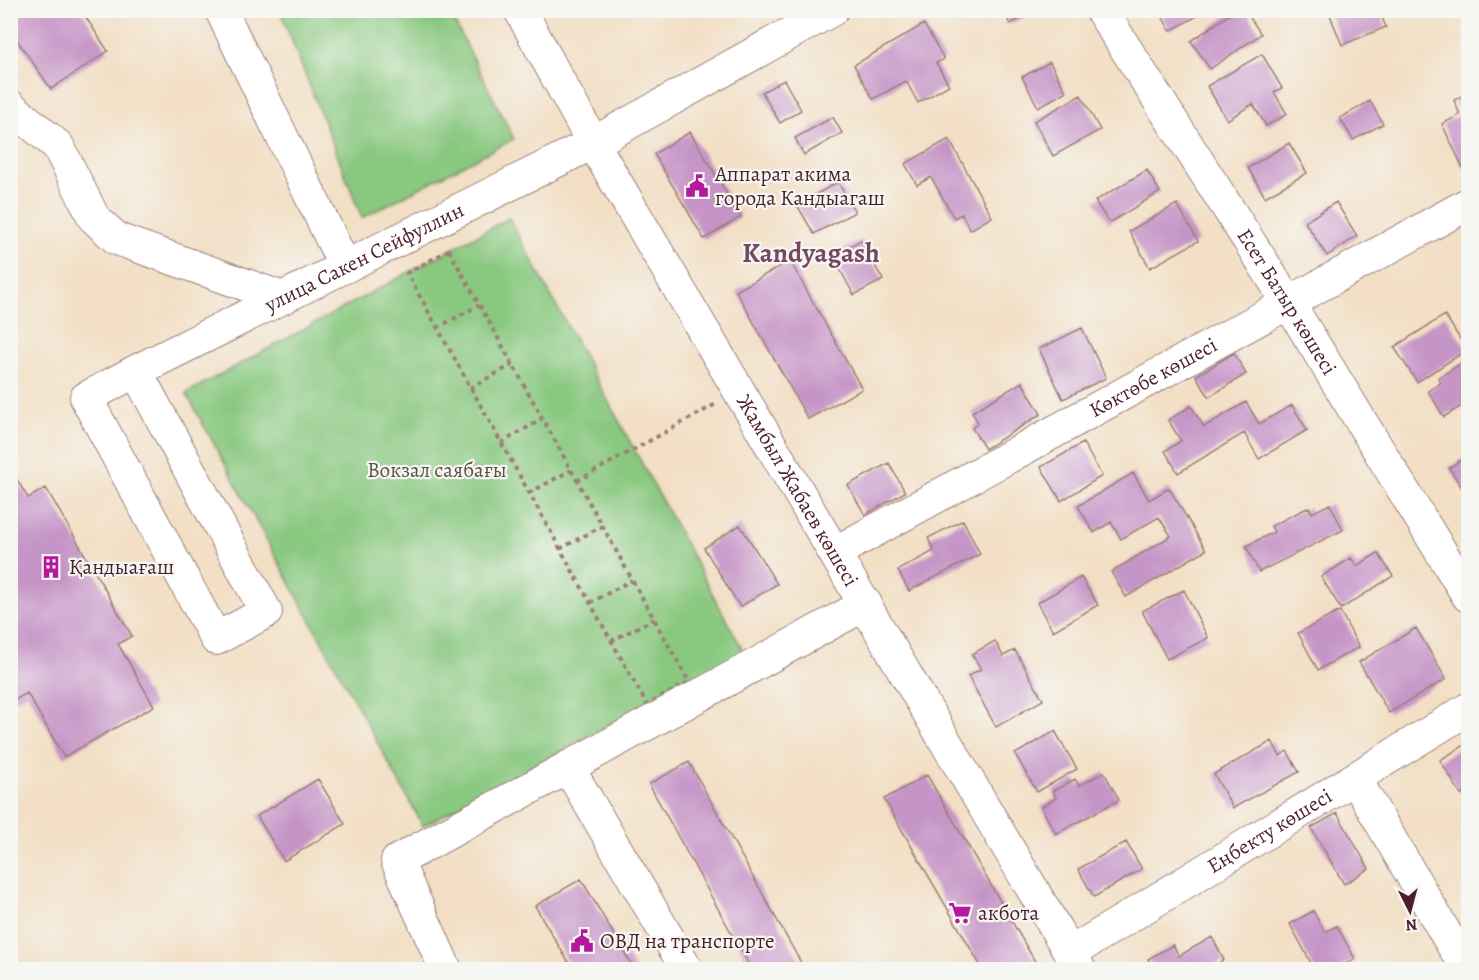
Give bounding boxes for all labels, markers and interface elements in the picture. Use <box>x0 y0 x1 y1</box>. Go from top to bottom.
place label: Аппарат акима города Кандыагаш <box>714 160 885 212</box>
public building icon: Аппарат акима города Кандыагаш <box>684 173 710 199</box>
street label: улица Сакен Сейфуллин <box>259 196 468 319</box>
street label: Есет Батыр көшесі <box>1231 223 1343 380</box>
district label: Kandyagash <box>742 235 880 271</box>
street label: Көктөбе көшесі <box>1084 331 1222 424</box>
street label: Жамбыл Жабаев көшесі <box>730 389 865 592</box>
park label: Вокзал саябағы <box>367 456 507 484</box>
place label: Қандыағаш <box>69 553 174 581</box>
building icon: Қандыағаш <box>38 554 64 580</box>
street label: Еңбекту көшесі <box>1202 782 1337 880</box>
north arrow <box>1380 881 1440 941</box>
place label: акбота <box>978 899 1040 927</box>
supermarket icon: акбота <box>947 900 973 926</box>
text: N <box>1404 913 1418 937</box>
place label: ОВД на транспорте <box>600 927 775 955</box>
public building icon: ОВД на транспорте <box>569 928 595 954</box>

